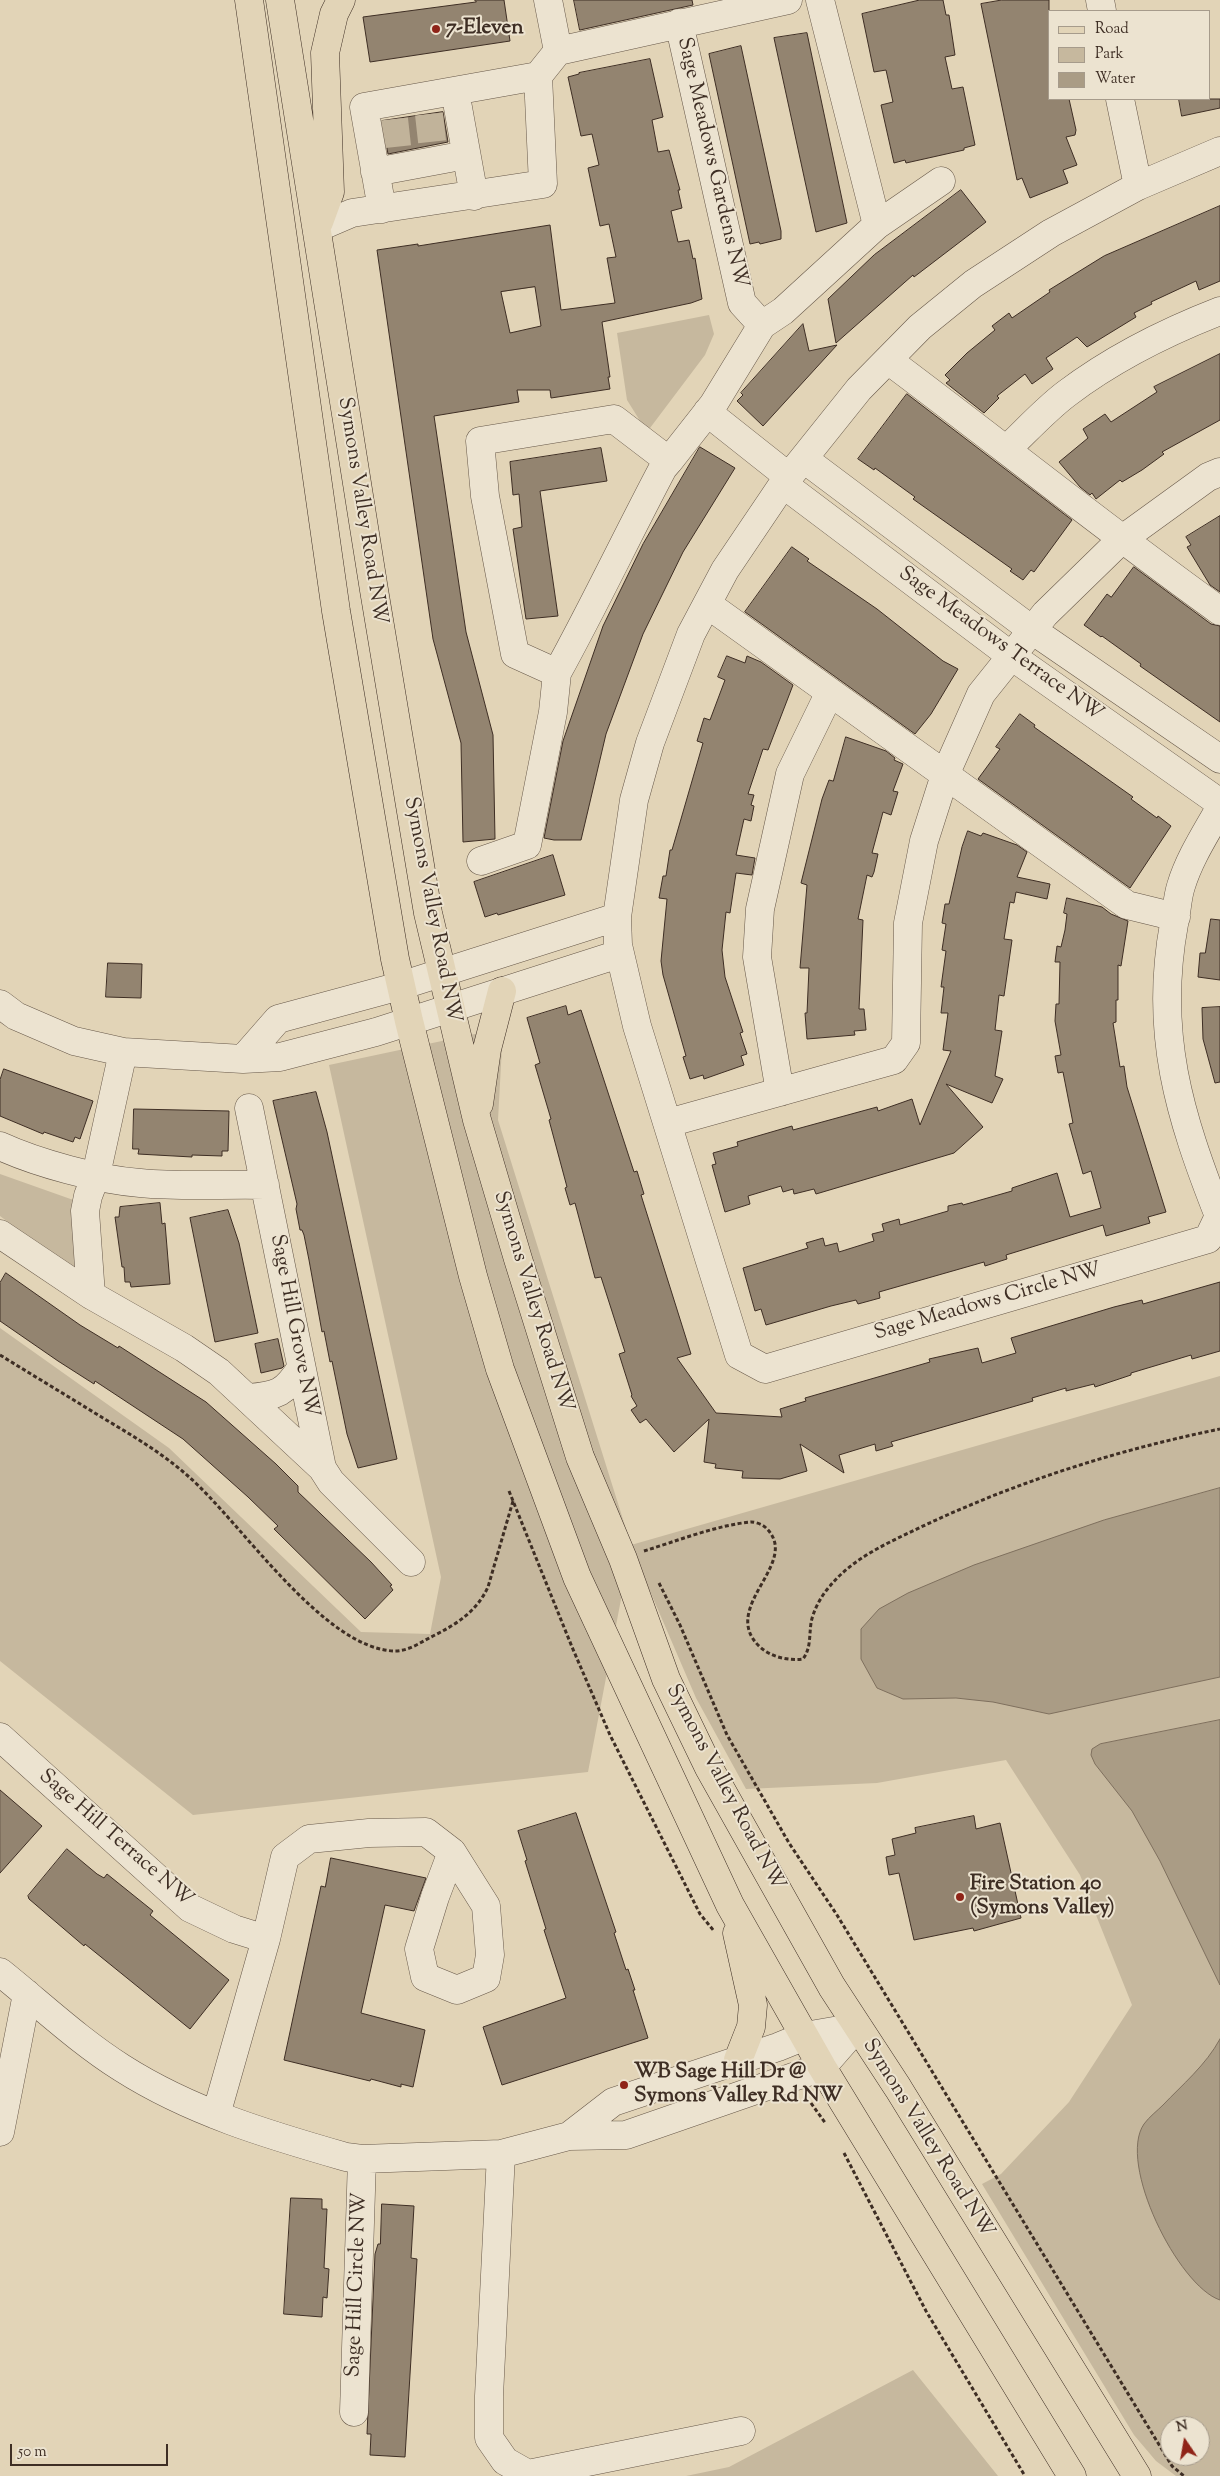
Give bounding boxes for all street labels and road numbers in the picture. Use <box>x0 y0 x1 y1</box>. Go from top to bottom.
street label: Sage Meadows Gardens NW <box>670 35 752 291</box>
street label: Symons Valley Road NW <box>331 396 391 626</box>
street label: Sage Meadows Terrace NW <box>893 562 1107 728</box>
street label: Symons Valley Road NW <box>397 795 465 1025</box>
street label: Symons Valley Road NW <box>486 1188 578 1416</box>
street label: Sage Hill Grove NW <box>263 1232 323 1420</box>
street label: Sage Meadows Circle NW <box>872 1258 1104 1348</box>
street label: Symons Valley Road NW <box>659 1681 789 1895</box>
street label: Sage Hill Terrace NW <box>32 1765 198 1913</box>
street label: Symons Valley Road NW <box>855 2035 999 2243</box>
street label: Sage Hill Circle NW <box>342 2192 374 2378</box>

